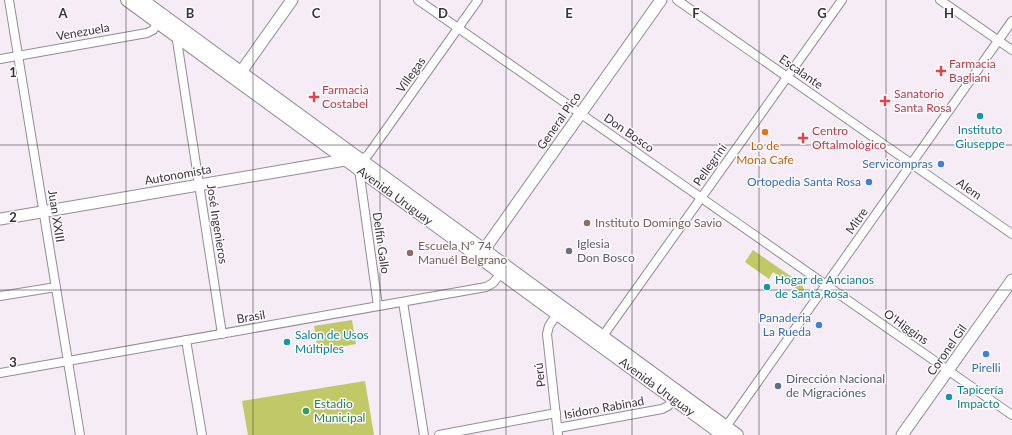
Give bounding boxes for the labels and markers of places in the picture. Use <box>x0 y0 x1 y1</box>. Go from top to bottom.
place label: Farmacia Bagliani <box>949 56 996 85</box>
marker: Farmacia Bagliani <box>936 66 946 76</box>
place label: Farmacia Costabel <box>322 82 369 111</box>
place label: Sanatorio Santa Rosa <box>894 86 951 115</box>
marker: Farmacia Costabel <box>309 92 319 102</box>
marker: Sanatorio Santa Rosa <box>879 95 891 107</box>
marker: Instituto Giuseppe <box>975 111 985 121</box>
place label: Instituto Giuseppe <box>955 122 1005 151</box>
place label: Centro Oftalmológico <box>812 123 887 152</box>
marker: Lo de Mona Cafe <box>760 127 770 137</box>
marker: Centro Oftalmológico <box>797 132 809 144</box>
place label: Lo de Mona Cafe <box>736 138 794 167</box>
place label: Servicompras <box>862 156 933 171</box>
marker: Servicompras <box>936 159 946 169</box>
place label: Ortopedia Santa Rosa <box>747 174 861 189</box>
marker: Ortopedia Santa Rosa <box>864 177 874 187</box>
place label: Instituto Domingo Savio <box>595 215 722 230</box>
marker: Instituto Domingo Savio <box>582 218 592 228</box>
place label: Iglesia Don Bosco <box>577 236 635 265</box>
place label: Escuela N° 74 Manuél Belgrano <box>418 238 508 267</box>
marker: Iglesia Don Bosco <box>564 246 574 256</box>
marker: Escuela N° 74 Manuél Belgrano <box>405 248 415 258</box>
place label: Hogar de Ancianos de Santa Rosa <box>775 272 874 301</box>
marker: Hogar de Ancianos de Santa Rosa <box>762 282 772 292</box>
place label: Panaderia La Rueda <box>759 310 811 339</box>
marker: Panaderia La Rueda <box>814 320 824 330</box>
place label: Salon de Usos Múltiples <box>295 327 369 356</box>
marker: Salon de Usos Múltiples <box>282 337 292 347</box>
marker: Pirelli <box>981 349 991 359</box>
place label: Pirelli <box>971 360 1001 375</box>
place label: Dirección Nacional de Migraciónes <box>786 371 885 400</box>
marker: Dirección Nacional de Migraciónes <box>773 381 783 391</box>
place label: Tapicería Impacto <box>957 382 1003 411</box>
marker: Tapicería Impacto <box>944 392 954 402</box>
place label: Estadio Municipal <box>314 396 365 425</box>
marker: Estadio Municipal <box>301 406 311 416</box>

